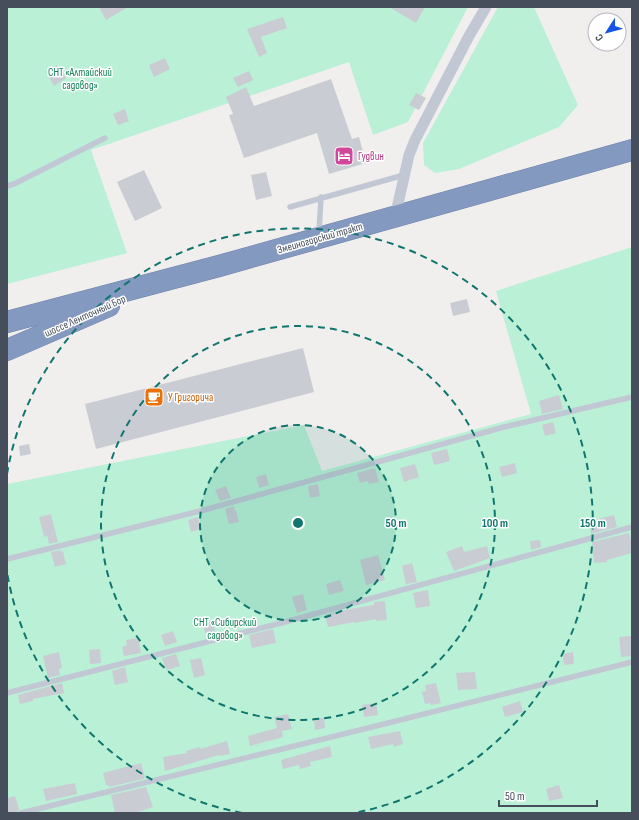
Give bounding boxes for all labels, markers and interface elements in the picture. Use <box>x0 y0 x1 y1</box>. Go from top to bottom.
north arrow <box>587 12 627 52</box>
text: С <box>592 31 606 44</box>
park label: СНТ «Алтайский садовод» <box>48 66 112 92</box>
hotel icon: Гудвин <box>333 145 355 167</box>
place label: Гудвин <box>358 150 384 163</box>
street label: Змеиногорский тракт <box>276 220 364 256</box>
street label: шоссе Ленточный Бор <box>42 292 128 340</box>
cafe icon: У Григорича <box>143 386 165 408</box>
place label: У Григорича <box>168 391 213 404</box>
centre of rings <box>291 516 305 530</box>
text: 50 m <box>386 516 406 531</box>
text: 100 m <box>482 516 508 531</box>
text: 150 m <box>580 516 606 531</box>
park label: СНТ «Сибирский садовод» <box>194 616 257 642</box>
scale bar <box>499 782 597 808</box>
text: 50 m <box>505 789 525 804</box>

